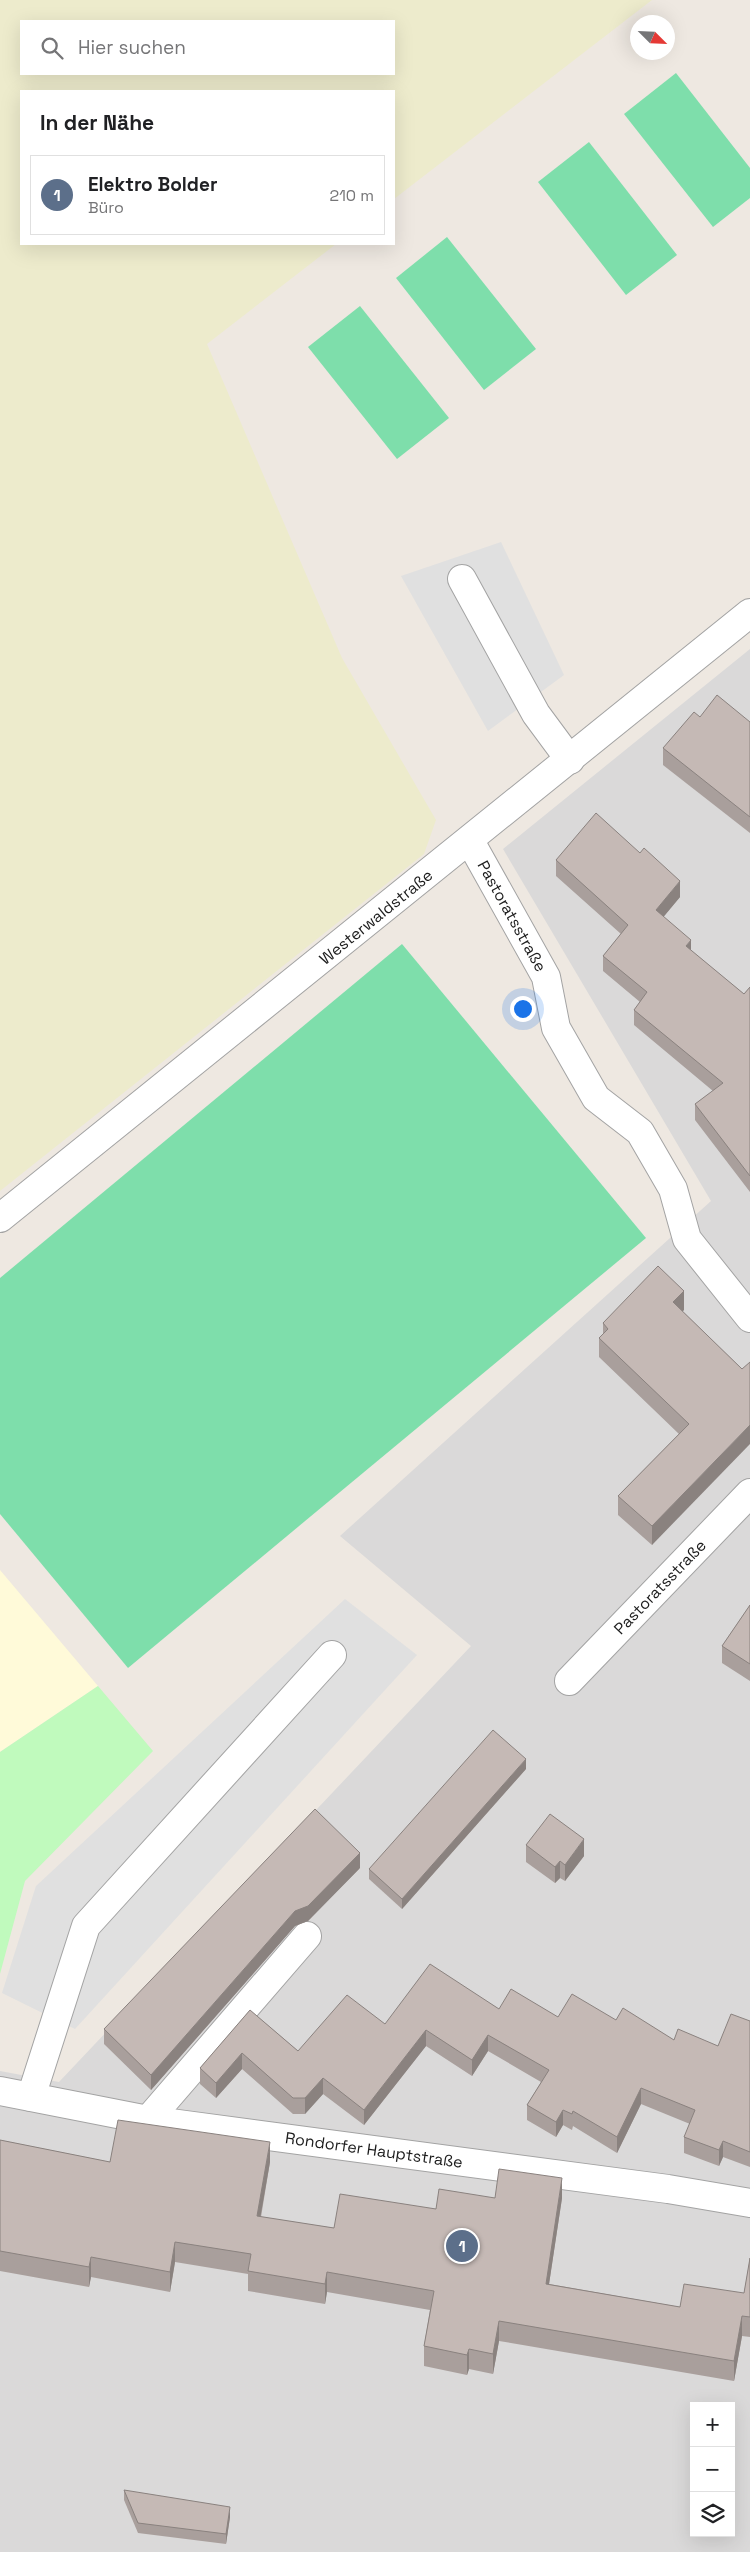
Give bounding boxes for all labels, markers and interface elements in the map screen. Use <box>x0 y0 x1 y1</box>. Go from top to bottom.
north arrow <box>630 15 675 60</box>
search box <box>20 20 395 75</box>
icon: search <box>38 34 66 62</box>
text: Hier suchen <box>78 35 186 60</box>
text: In der Nähe <box>40 109 154 136</box>
text: Elektro Bolder <box>88 172 217 197</box>
text: 1 <box>53 185 61 206</box>
text: 210 m <box>330 185 374 206</box>
text: Büro <box>88 197 124 218</box>
street label: Pastoratsstraße <box>473 857 551 975</box>
street label: Westerwaldstraße <box>315 865 437 969</box>
your location <box>510 996 536 1022</box>
street label: Pastoratsstraße <box>609 1535 711 1639</box>
street label: Rondorfer Hauptstraße <box>284 2127 464 2173</box>
pin: 1 <box>446 2227 478 2265</box>
map controls <box>690 2402 735 2537</box>
button: + <box>690 2402 735 2447</box>
button: − <box>690 2447 735 2492</box>
button: layers <box>690 2492 735 2537</box>

